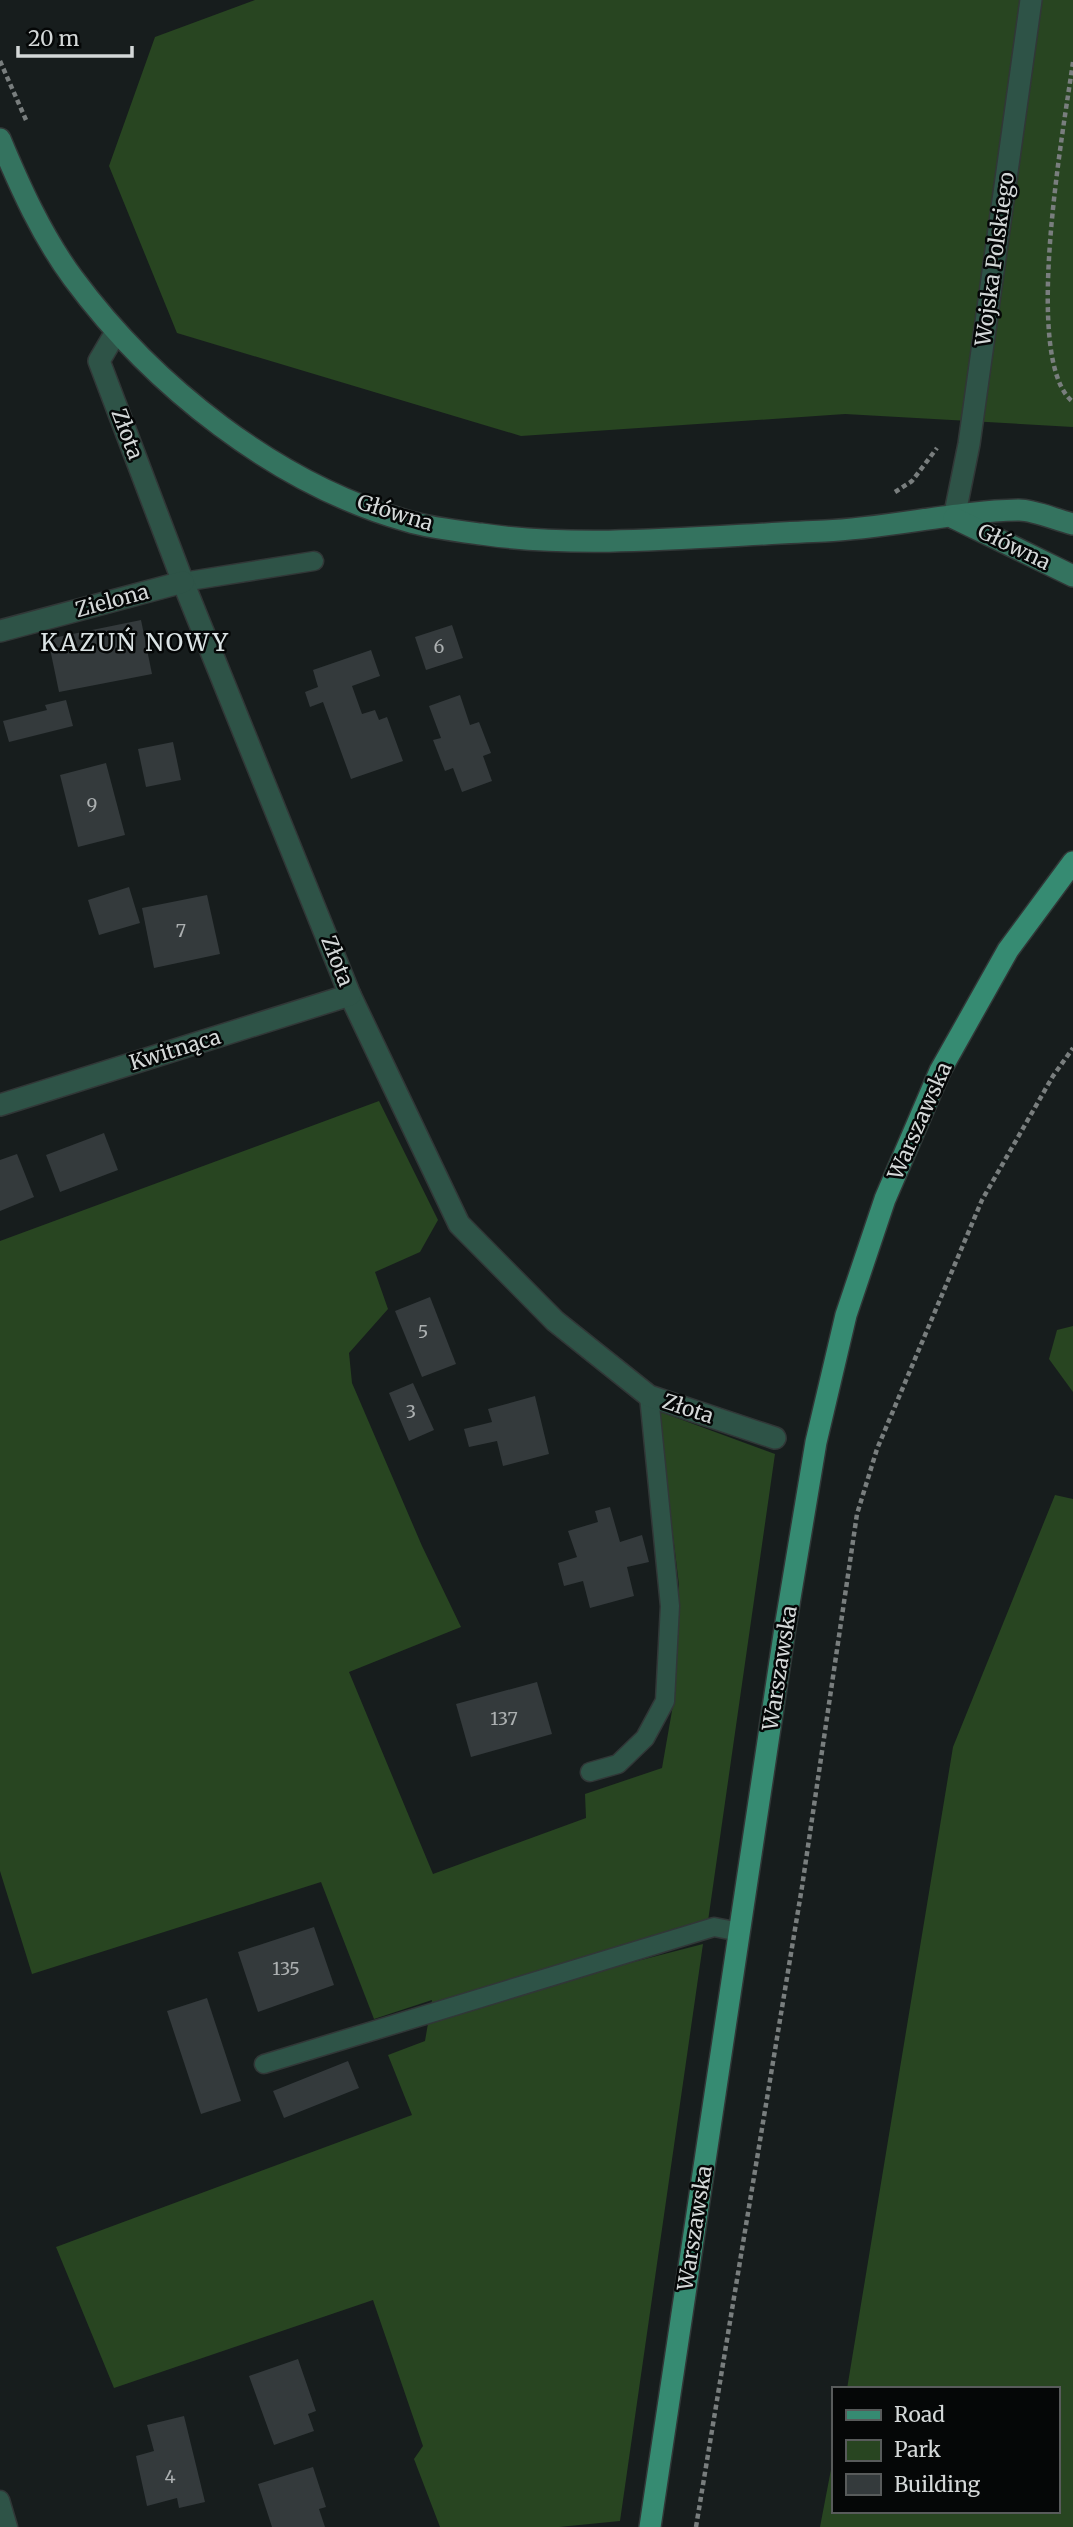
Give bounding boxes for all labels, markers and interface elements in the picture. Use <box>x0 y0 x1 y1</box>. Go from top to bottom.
scale bar <box>18 14 131 58</box>
text: 20 m <box>28 25 80 52</box>
street label: Wojska Polskiego <box>969 170 1020 349</box>
street label: Złota <box>105 404 149 463</box>
street label: Główna <box>354 488 436 537</box>
street label: Główna <box>973 517 1055 576</box>
street label: Zielona <box>72 578 152 623</box>
district label: KAZUŃ NOWY <box>40 626 230 658</box>
house number: 6 <box>434 635 445 658</box>
house number: 9 <box>87 793 97 816</box>
house number: 7 <box>176 919 186 942</box>
street label: Złota <box>315 931 360 990</box>
street label: Kwitnąca <box>126 1023 224 1076</box>
street label: Warszawska <box>881 1058 958 1185</box>
house number: 5 <box>418 1320 428 1343</box>
street label: Złota <box>659 1388 717 1429</box>
house number: 3 <box>406 1400 416 1423</box>
street label: Warszawska <box>756 1604 803 1733</box>
house number: 137 <box>490 1707 518 1730</box>
house number: 135 <box>272 1957 300 1980</box>
street label: Warszawska <box>671 2164 718 2293</box>
legend <box>832 2387 1059 2513</box>
text: Road <box>894 2401 945 2428</box>
text: Park <box>894 2436 941 2463</box>
house number: 4 <box>164 2465 176 2488</box>
text: Building <box>894 2471 981 2498</box>

